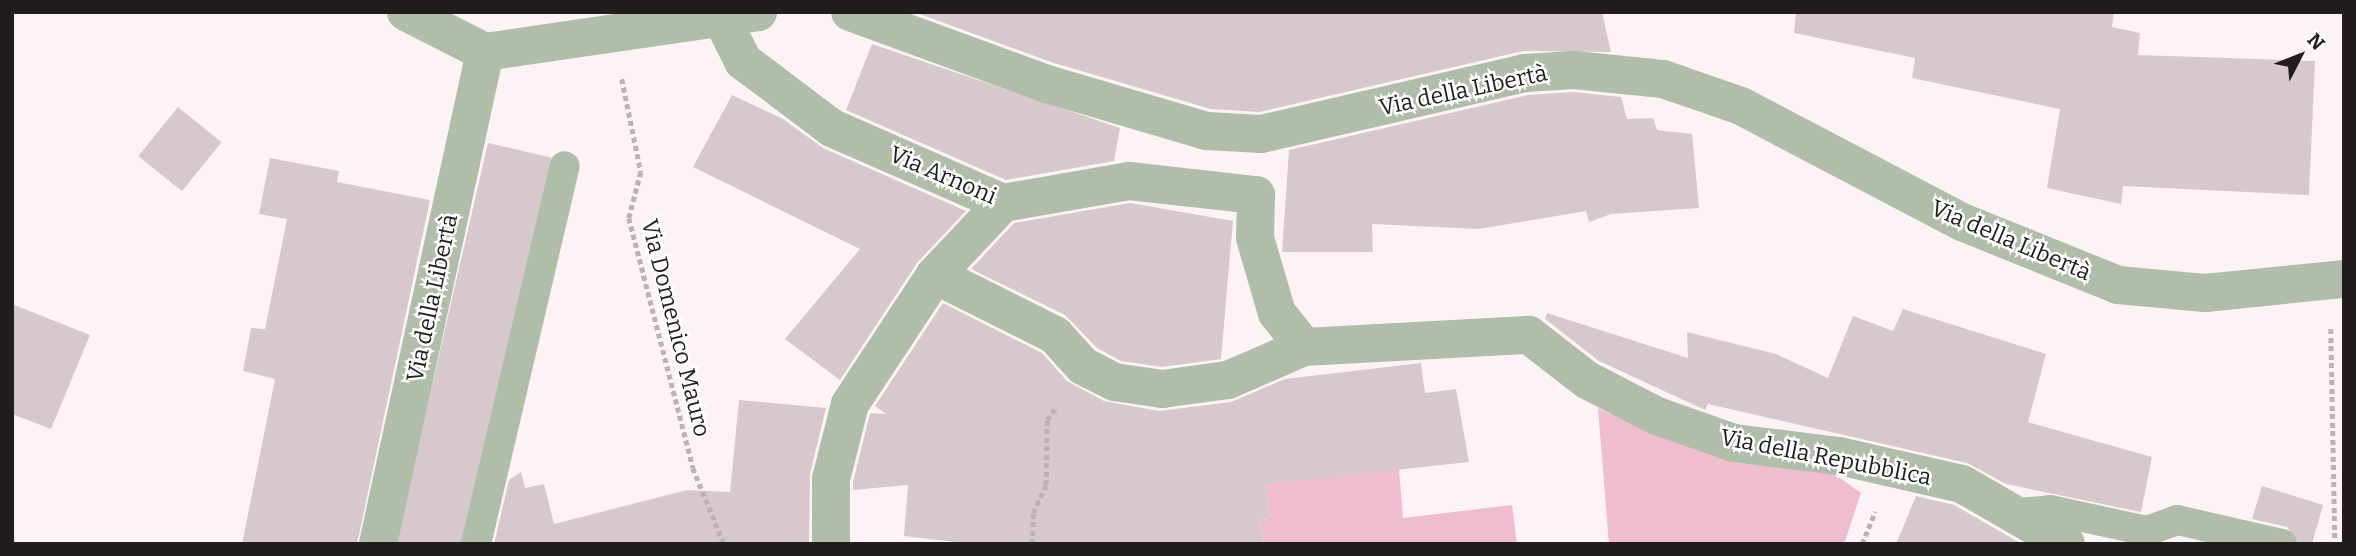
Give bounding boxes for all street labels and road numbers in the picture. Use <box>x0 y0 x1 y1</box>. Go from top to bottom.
street label: Via della Libertà <box>1377 59 1549 121</box>
street label: Via Arnoni <box>885 140 1001 210</box>
street label: Via della Libertà <box>1927 194 2095 286</box>
street label: Via della Libertà <box>401 212 463 384</box>
street label: Via Domenico Mauro <box>636 216 716 440</box>
street label: Via della Repubblica <box>1718 423 1934 491</box>

